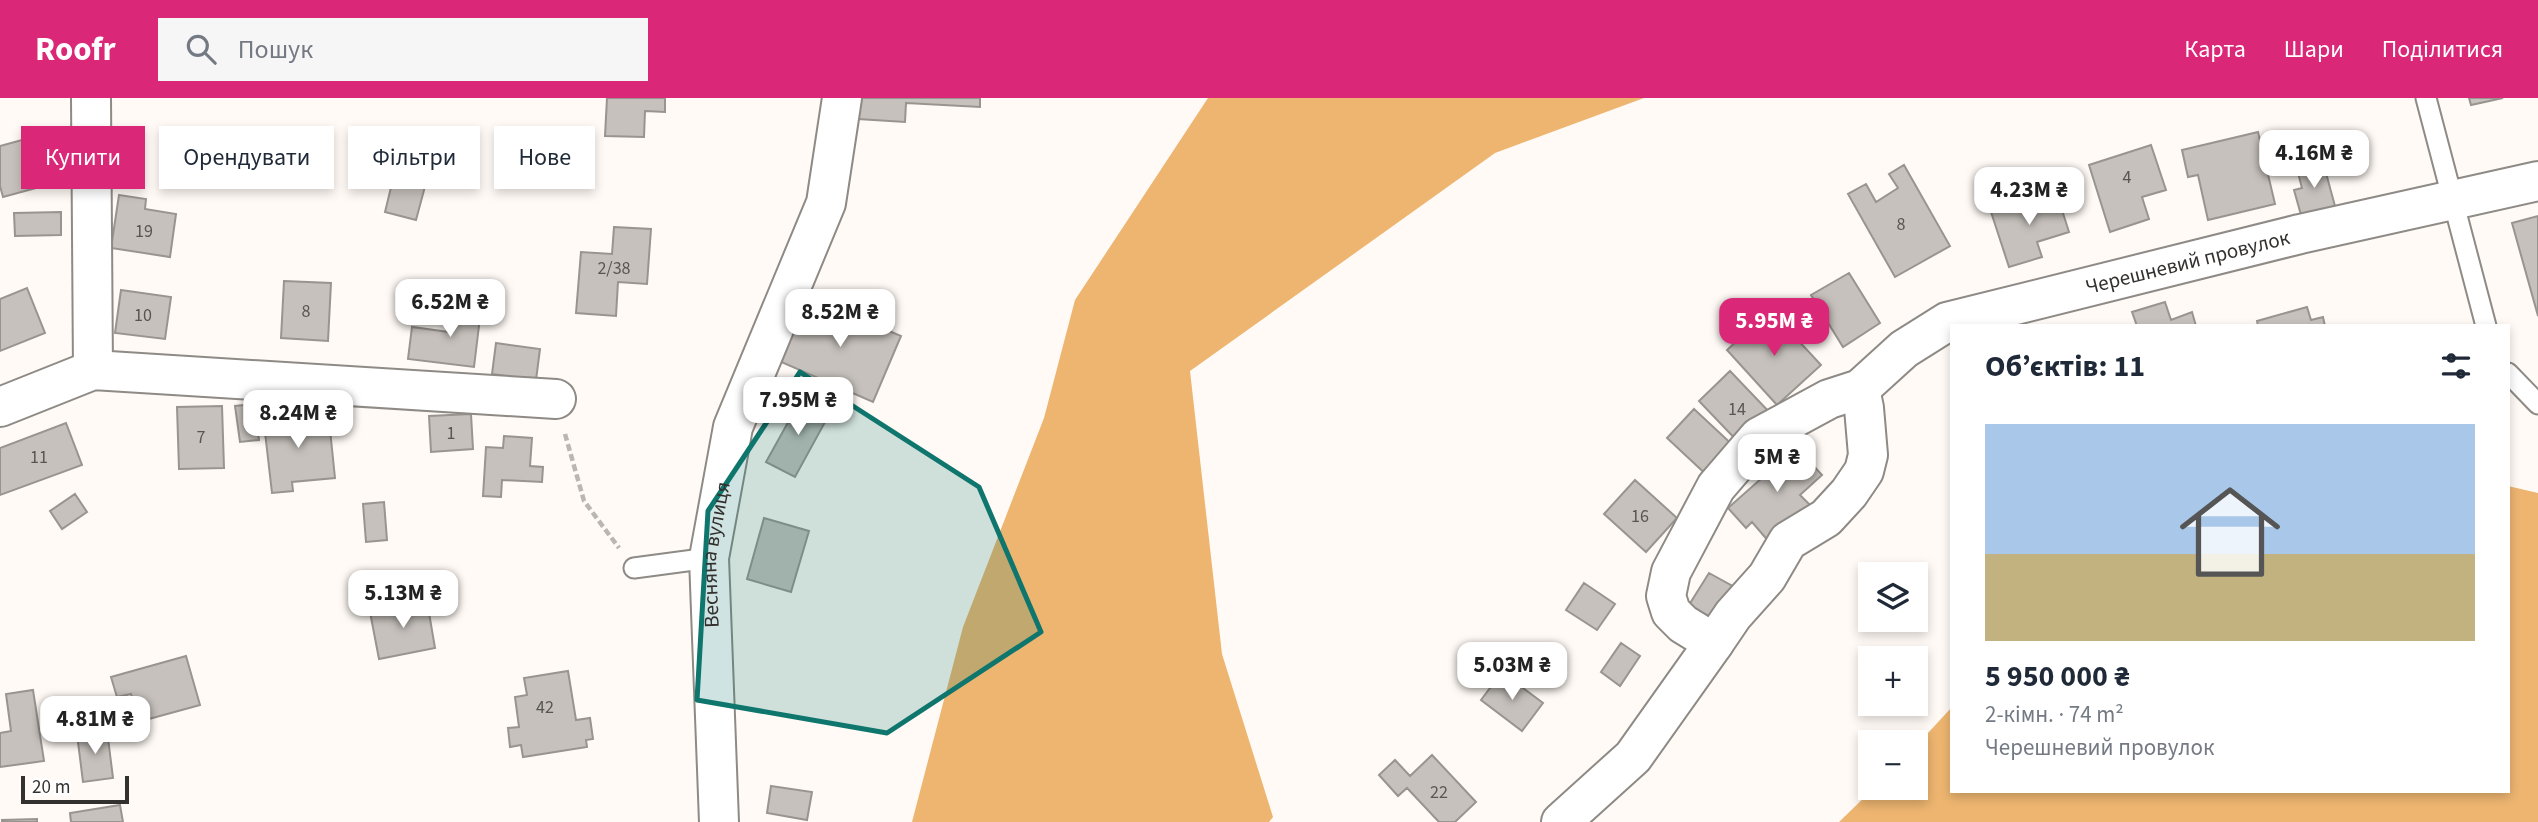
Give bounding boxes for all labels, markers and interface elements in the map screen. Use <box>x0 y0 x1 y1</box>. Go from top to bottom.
search box <box>158 18 648 81</box>
text: Roofr <box>35 26 116 73</box>
icon: search <box>182 30 220 68</box>
text: Пошук <box>238 31 313 68</box>
text: Карта <box>2184 32 2246 67</box>
text: Шари <box>2284 32 2344 67</box>
text: Поділитися <box>2382 32 2503 67</box>
chip: Купити <box>21 126 145 189</box>
chip: Орендувати <box>159 126 334 189</box>
chip: Фільтри <box>348 126 480 189</box>
chip: Нове <box>494 126 595 189</box>
pin: 4.16M ₴ <box>2249 130 2379 190</box>
text: 4.16M ₴ <box>2275 136 2353 169</box>
house number: 4 <box>2123 165 2132 190</box>
pin: 4.23M ₴ <box>1964 167 2094 227</box>
text: 4.23M ₴ <box>1990 173 2068 206</box>
house number: 8 <box>1897 212 1906 237</box>
house number: 19 <box>135 219 153 244</box>
street label: Черешневий провулок <box>2082 222 2293 302</box>
house number: 2/38 <box>597 256 631 281</box>
pin: 6.52M ₴ <box>385 280 515 339</box>
text: 6.52M ₴ <box>411 285 489 318</box>
pin: 8.52M ₴ <box>775 289 905 349</box>
text: 8.52M ₴ <box>801 295 879 328</box>
house number: 8 <box>302 299 311 324</box>
pin: 5.95M ₴ <box>1709 299 1839 358</box>
house number: 10 <box>134 303 152 328</box>
text: 5.95M ₴ <box>1735 304 1813 337</box>
text: Об’єктів: 11 <box>1985 345 2145 388</box>
icon: filters <box>2437 347 2475 385</box>
pin: 7.95M ₴ <box>733 378 863 437</box>
text: 7.95M ₴ <box>759 383 837 416</box>
pin: 8.24M ₴ <box>233 390 363 450</box>
text: 8.24M ₴ <box>259 396 337 429</box>
house number: 14 <box>1728 397 1746 422</box>
house number: 1 <box>447 421 455 446</box>
house number: 7 <box>197 425 206 450</box>
pin: 5M ₴ <box>1736 434 1818 494</box>
text: 5M ₴ <box>1754 440 1800 473</box>
house number: 11 <box>30 445 48 470</box>
icon: home <box>2167 469 2293 595</box>
street label: Весняна вулиця <box>694 479 738 628</box>
house number: 16 <box>1631 504 1649 529</box>
map controls <box>1858 562 1928 800</box>
button: layers <box>1858 562 1928 632</box>
pin: 5.13M ₴ <box>338 570 468 630</box>
text: 5.13M ₴ <box>364 576 442 609</box>
pin: 5.03M ₴ <box>1447 642 1577 702</box>
button: + <box>1858 646 1928 716</box>
text: 5.03M ₴ <box>1473 648 1551 681</box>
text: 5 950 000 ₴ <box>1985 655 2130 698</box>
house number: 42 <box>536 695 554 720</box>
pin: 4.81M ₴ <box>30 696 160 756</box>
text: 2-кімн. · 74 m² <box>1985 698 2124 731</box>
text: 4.81M ₴ <box>56 702 134 735</box>
button: − <box>1858 730 1928 800</box>
text: Черешневий провулок <box>1985 731 2214 764</box>
scale bar <box>21 773 130 805</box>
text: 20 m <box>32 774 70 801</box>
house number: 22 <box>1430 780 1448 805</box>

